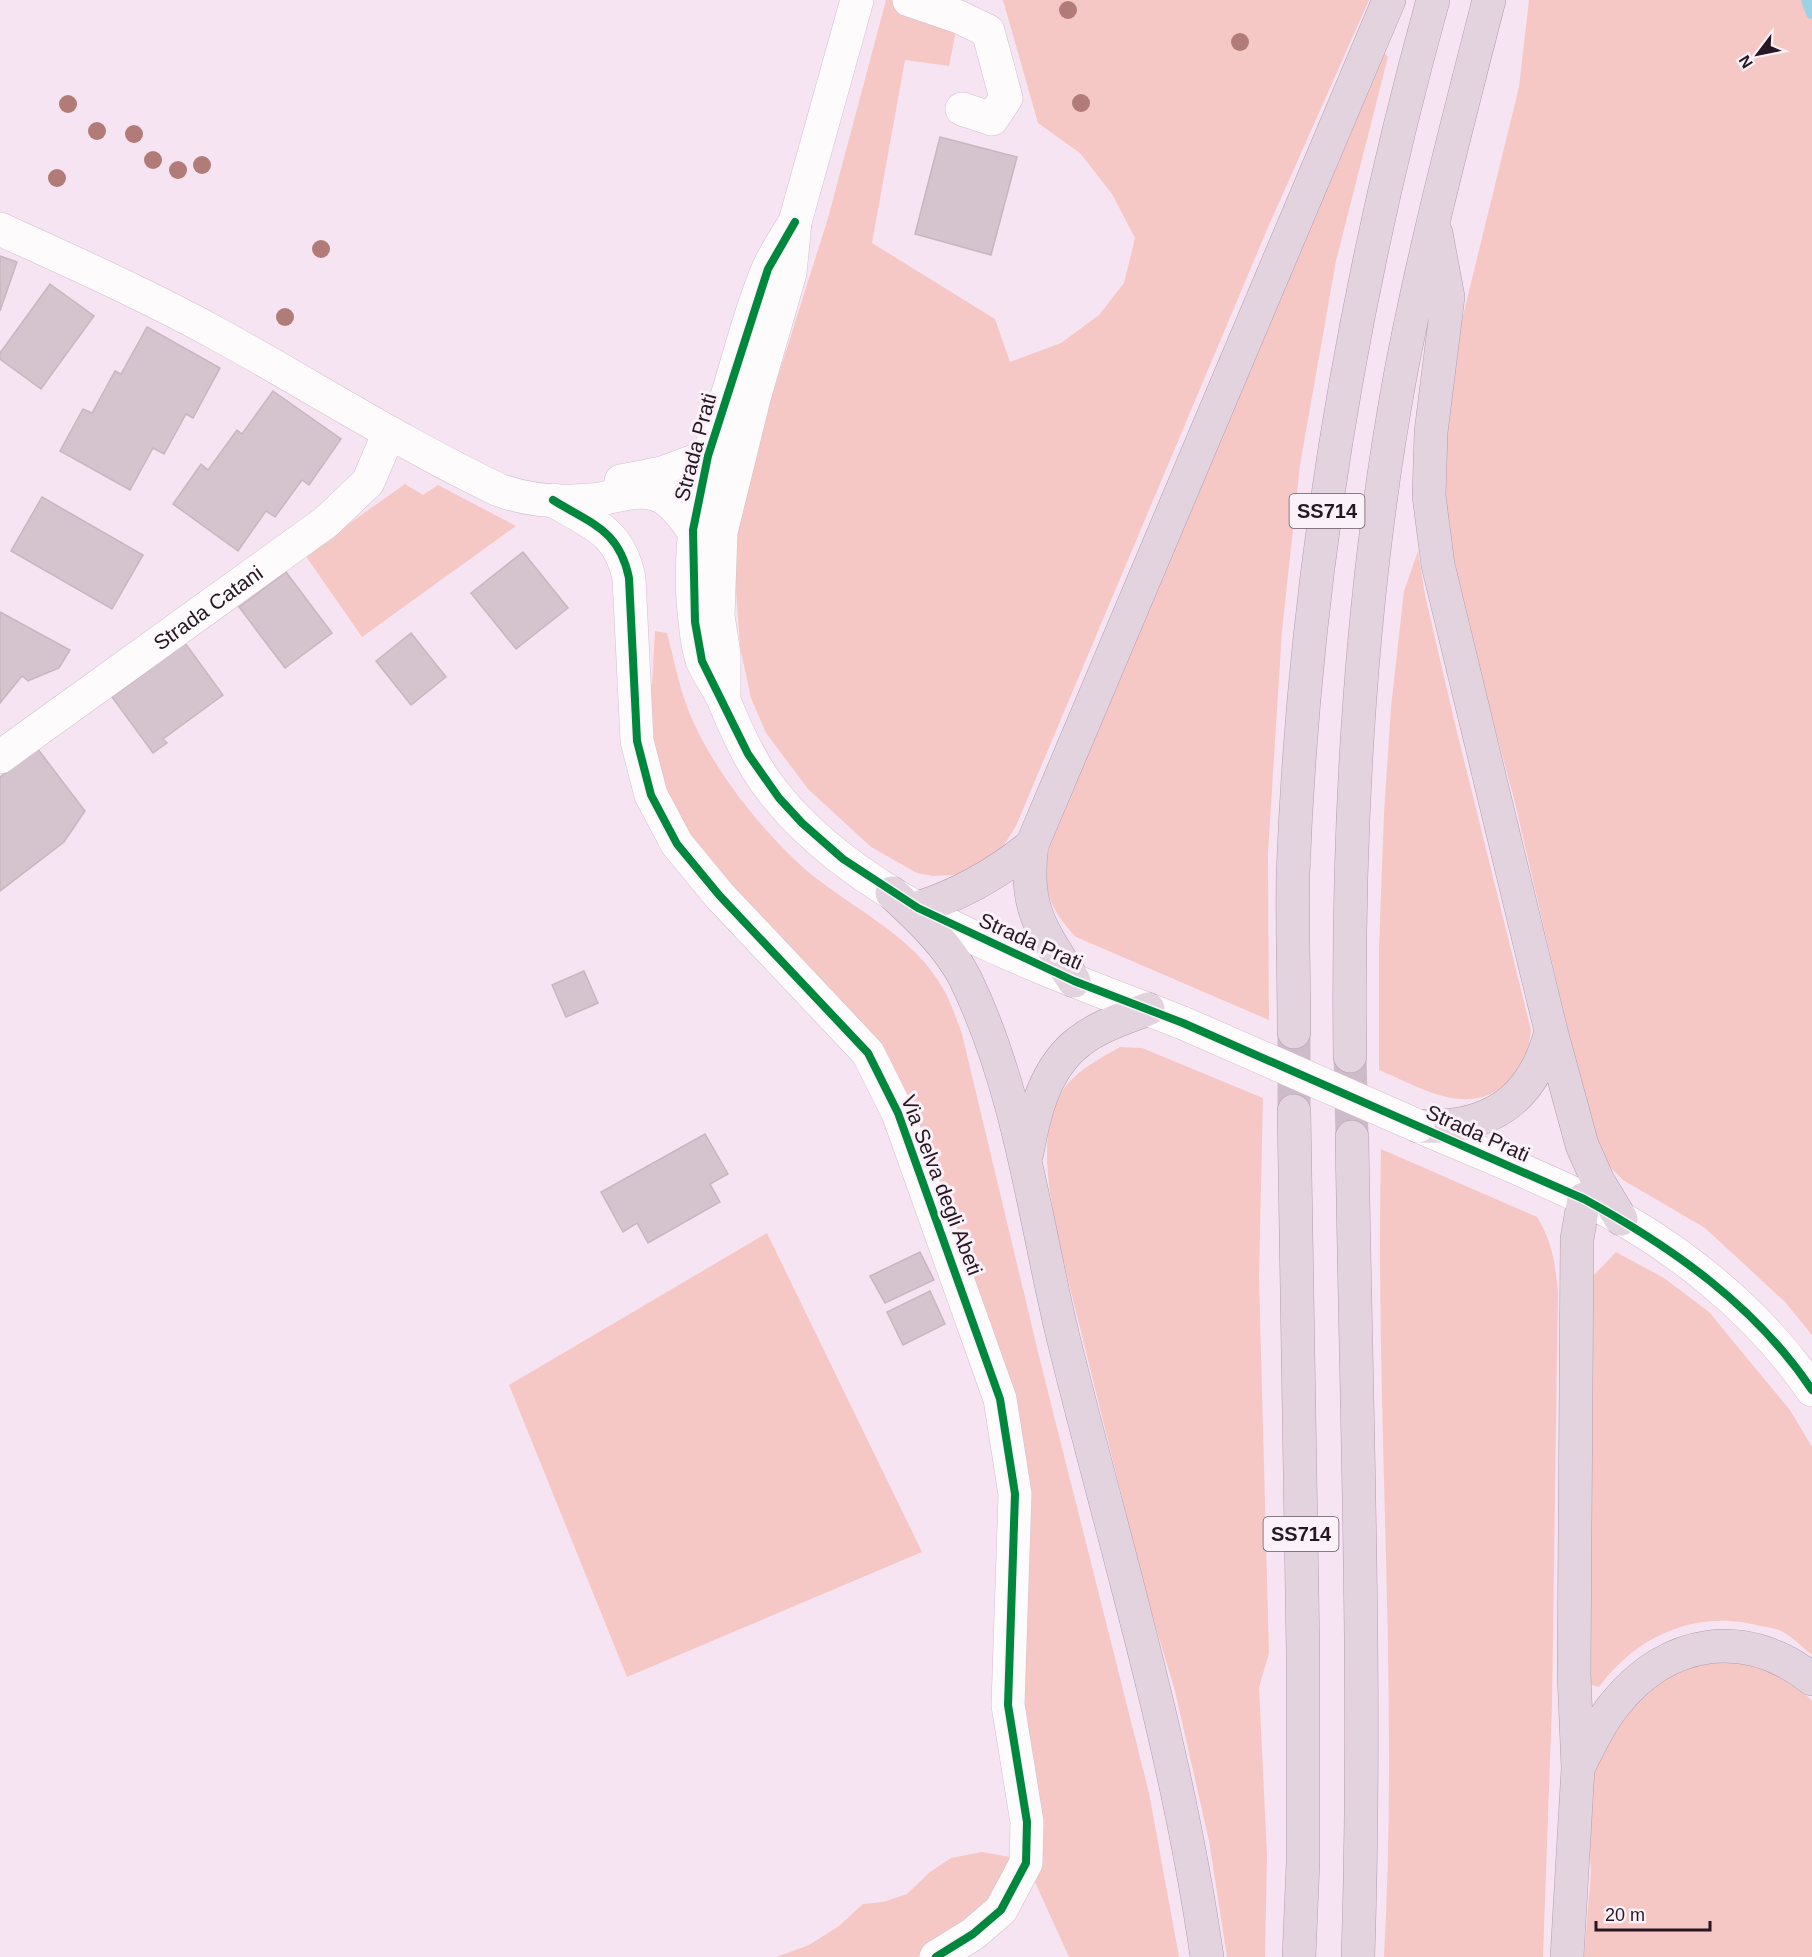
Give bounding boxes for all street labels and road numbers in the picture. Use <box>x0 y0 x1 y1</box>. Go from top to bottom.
street label: Strada Prati <box>670 390 720 504</box>
road number: SS714 <box>1290 494 1364 528</box>
street label: Strada Catani <box>149 560 267 654</box>
street label: Strada Prati <box>976 908 1086 974</box>
street label: Via Selva degli Abeti <box>897 1092 987 1278</box>
street label: Strada Prati <box>1423 1100 1533 1166</box>
road number: SS714 <box>1264 1517 1338 1551</box>

